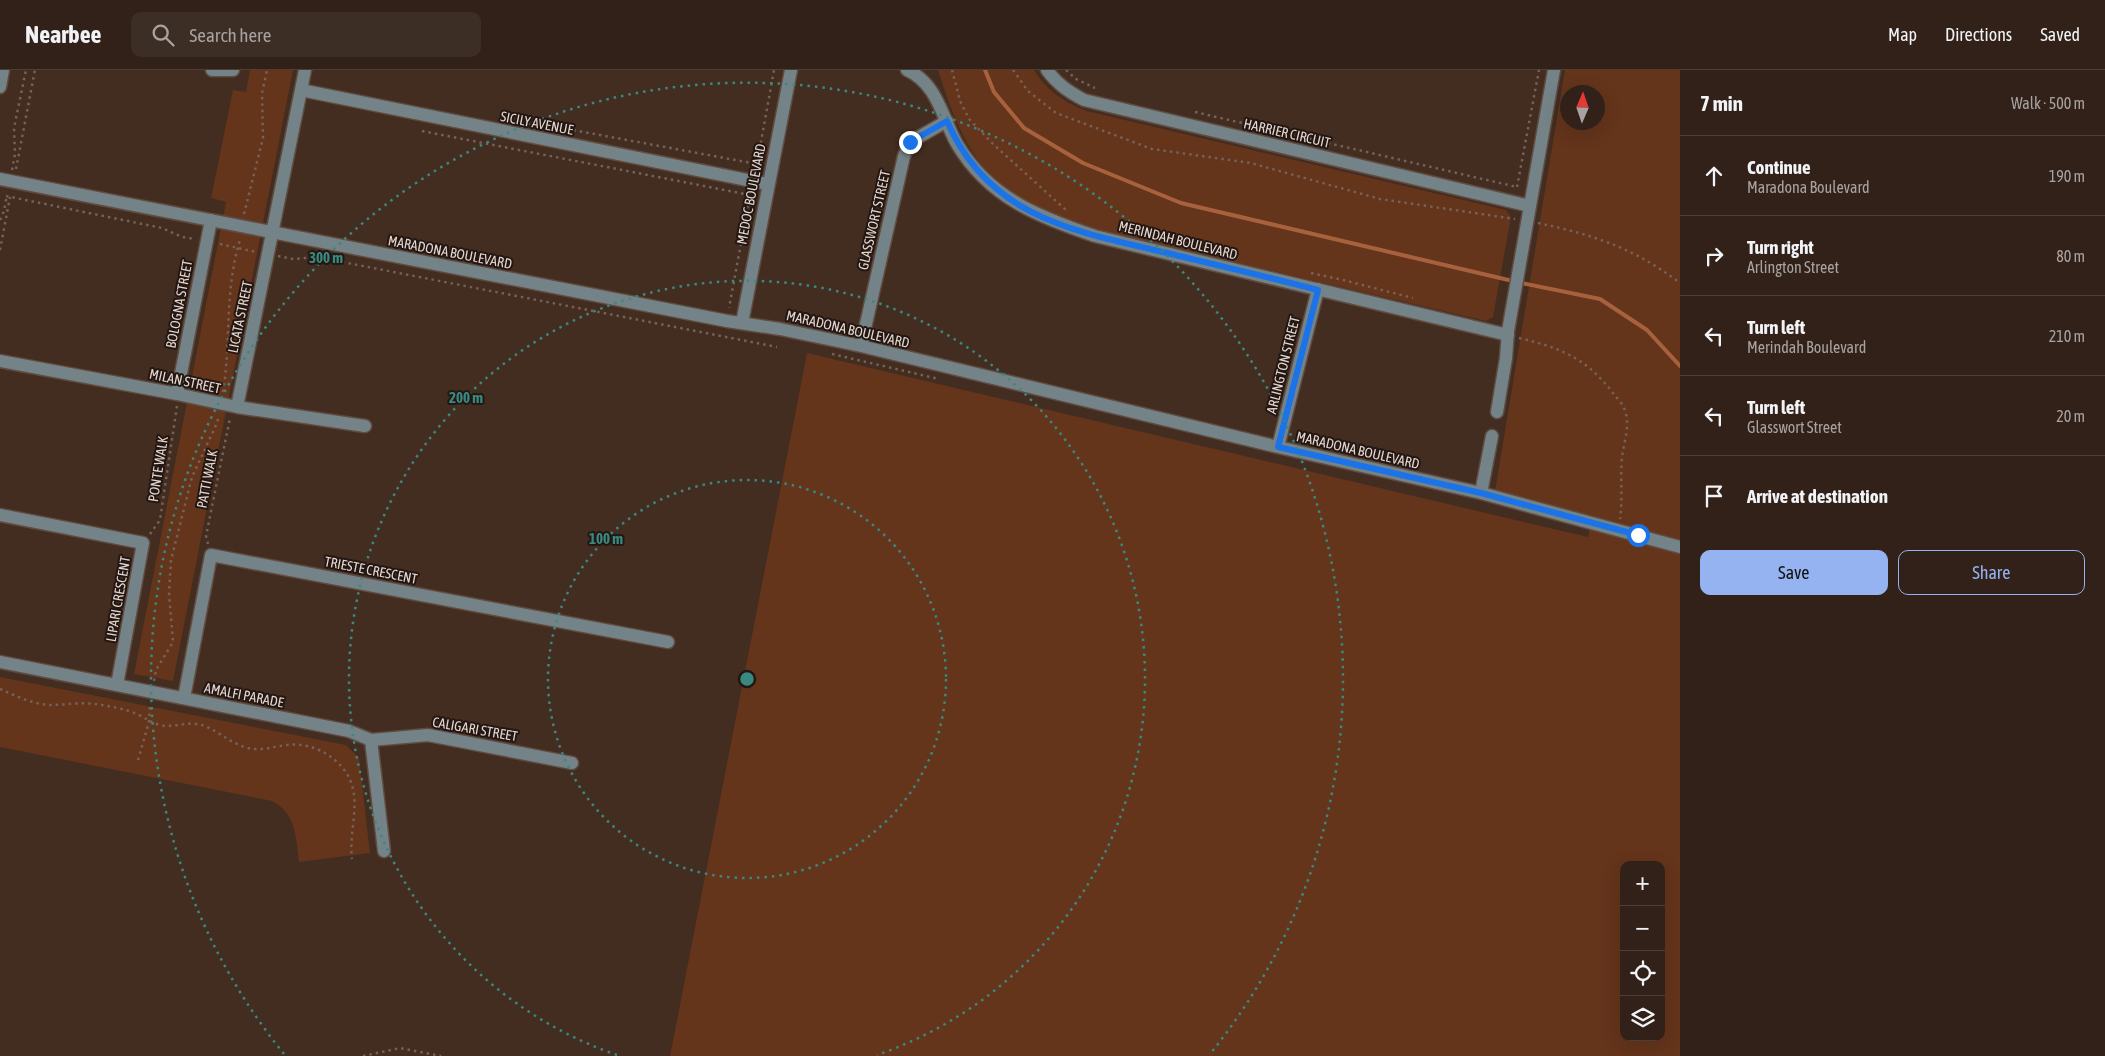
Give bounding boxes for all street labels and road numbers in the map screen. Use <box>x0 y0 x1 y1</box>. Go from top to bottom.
street label: SICILY AVENUE <box>499 108 575 138</box>
street label: HARRIER CIRCUIT <box>1242 115 1332 151</box>
street label: MEDOC BOULEVARD <box>733 142 769 246</box>
street label: GLASSWORT STREET <box>855 169 893 271</box>
street label: MERINDAH BOULEVARD <box>1117 218 1239 263</box>
street label: MARADONA BOULEVARD <box>387 232 513 272</box>
street label: BOLOGNA STREET <box>163 258 195 350</box>
street label: LICATA STREET <box>225 280 255 354</box>
street label: MARADONA BOULEVARD <box>785 307 911 351</box>
street label: ARLINGTON STREET <box>1263 315 1303 415</box>
street label: MILAN STREET <box>148 366 222 396</box>
street label: MARADONA BOULEVARD <box>1295 428 1421 472</box>
street label: PONTE WALK <box>145 435 171 503</box>
street label: PATTI WALK <box>193 448 221 510</box>
street label: TRIESTE CRESCENT <box>323 553 419 587</box>
street label: LIPARI CRESCENT <box>103 555 133 643</box>
street label: AMALFI PARADE <box>203 679 285 711</box>
street label: CALIGARI STREET <box>431 714 519 744</box>

